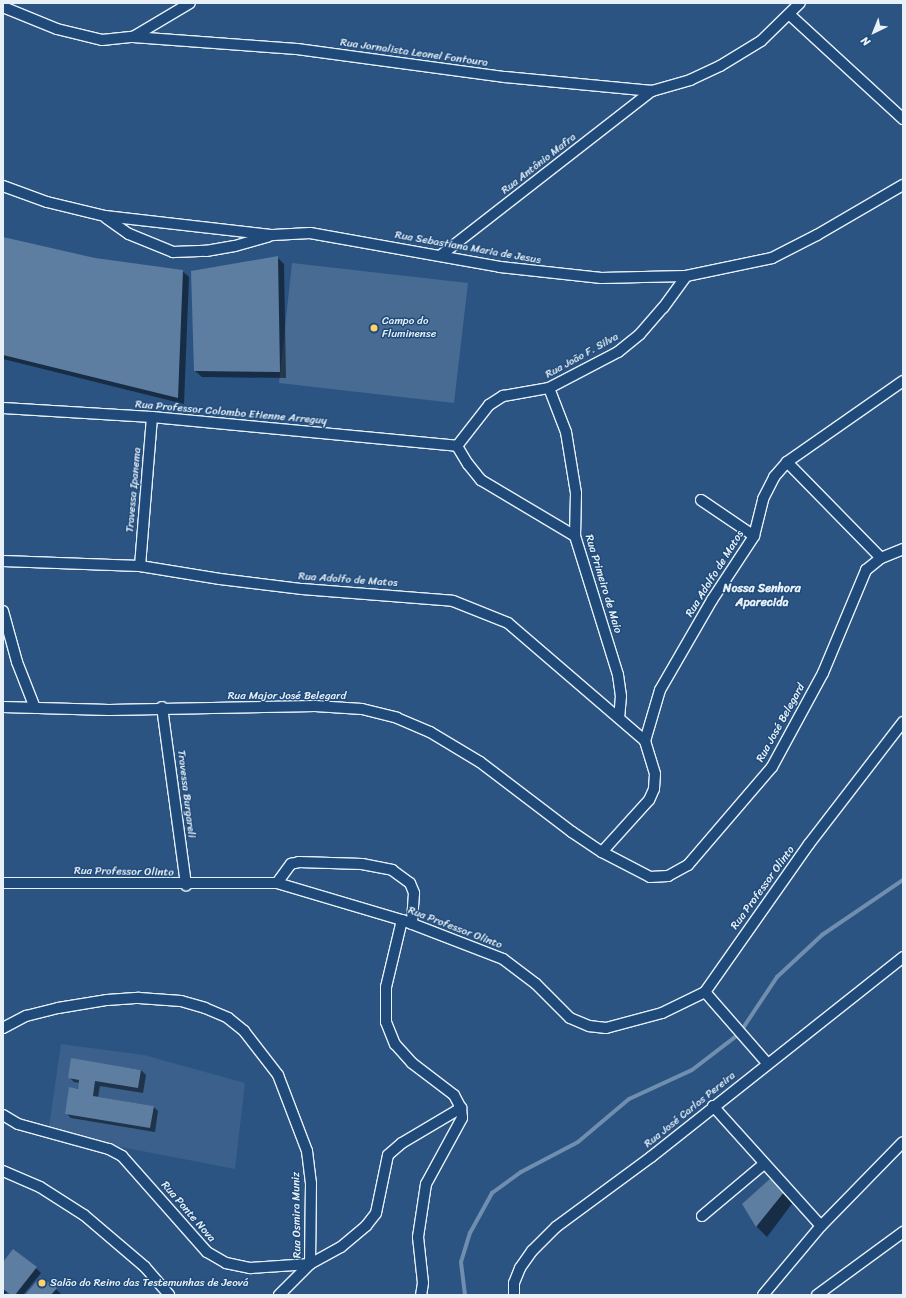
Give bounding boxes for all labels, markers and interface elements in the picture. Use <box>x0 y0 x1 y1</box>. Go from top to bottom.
north arrow <box>854 12 894 52</box>
text: N <box>856 32 875 51</box>
street label: Rua Jornalista Leonel Fontoura <box>339 36 489 70</box>
street label: Rua Antônio Mafra <box>499 131 579 197</box>
street label: Rua Sebastiana Maria de Jesus <box>393 229 543 267</box>
place label: Campo do Fluminense <box>382 315 436 341</box>
marker: Campo do Fluminense <box>369 323 379 333</box>
street label: Rua João F. Silva <box>544 331 620 381</box>
street label: Rua Professor Colombo Etienne Arreguy <box>134 398 328 428</box>
street label: Travessa Ipanema <box>124 447 144 533</box>
street label: Rua Adolfo de Matos <box>683 528 747 620</box>
street label: Rua Primeiro de Maio <box>582 533 624 635</box>
street label: Rua Adolfo de Matos <box>298 570 398 590</box>
district label: Nossa Senhora Aparecida <box>723 582 801 610</box>
street label: Rua José Belegard <box>754 681 808 765</box>
street label: Rua Major José Belegard <box>227 689 347 703</box>
street label: Travessa Burgareli <box>174 749 198 839</box>
street label: Rua Professor Olinto <box>728 844 798 932</box>
street label: Rua Professor Olinto <box>74 865 174 879</box>
street label: Rua Professor Olinto <box>406 904 504 952</box>
street label: Rua José Carlos Pereira <box>642 1069 738 1151</box>
street label: Rua Osmira Muniz <box>290 1172 304 1258</box>
street label: Rua Ponte Nova <box>158 1179 218 1245</box>
place label: Salão do Reino das Testemunhas de Jeová <box>50 1276 249 1290</box>
marker: Salão do Reino das Testemunhas de Jeová <box>37 1278 47 1288</box>

